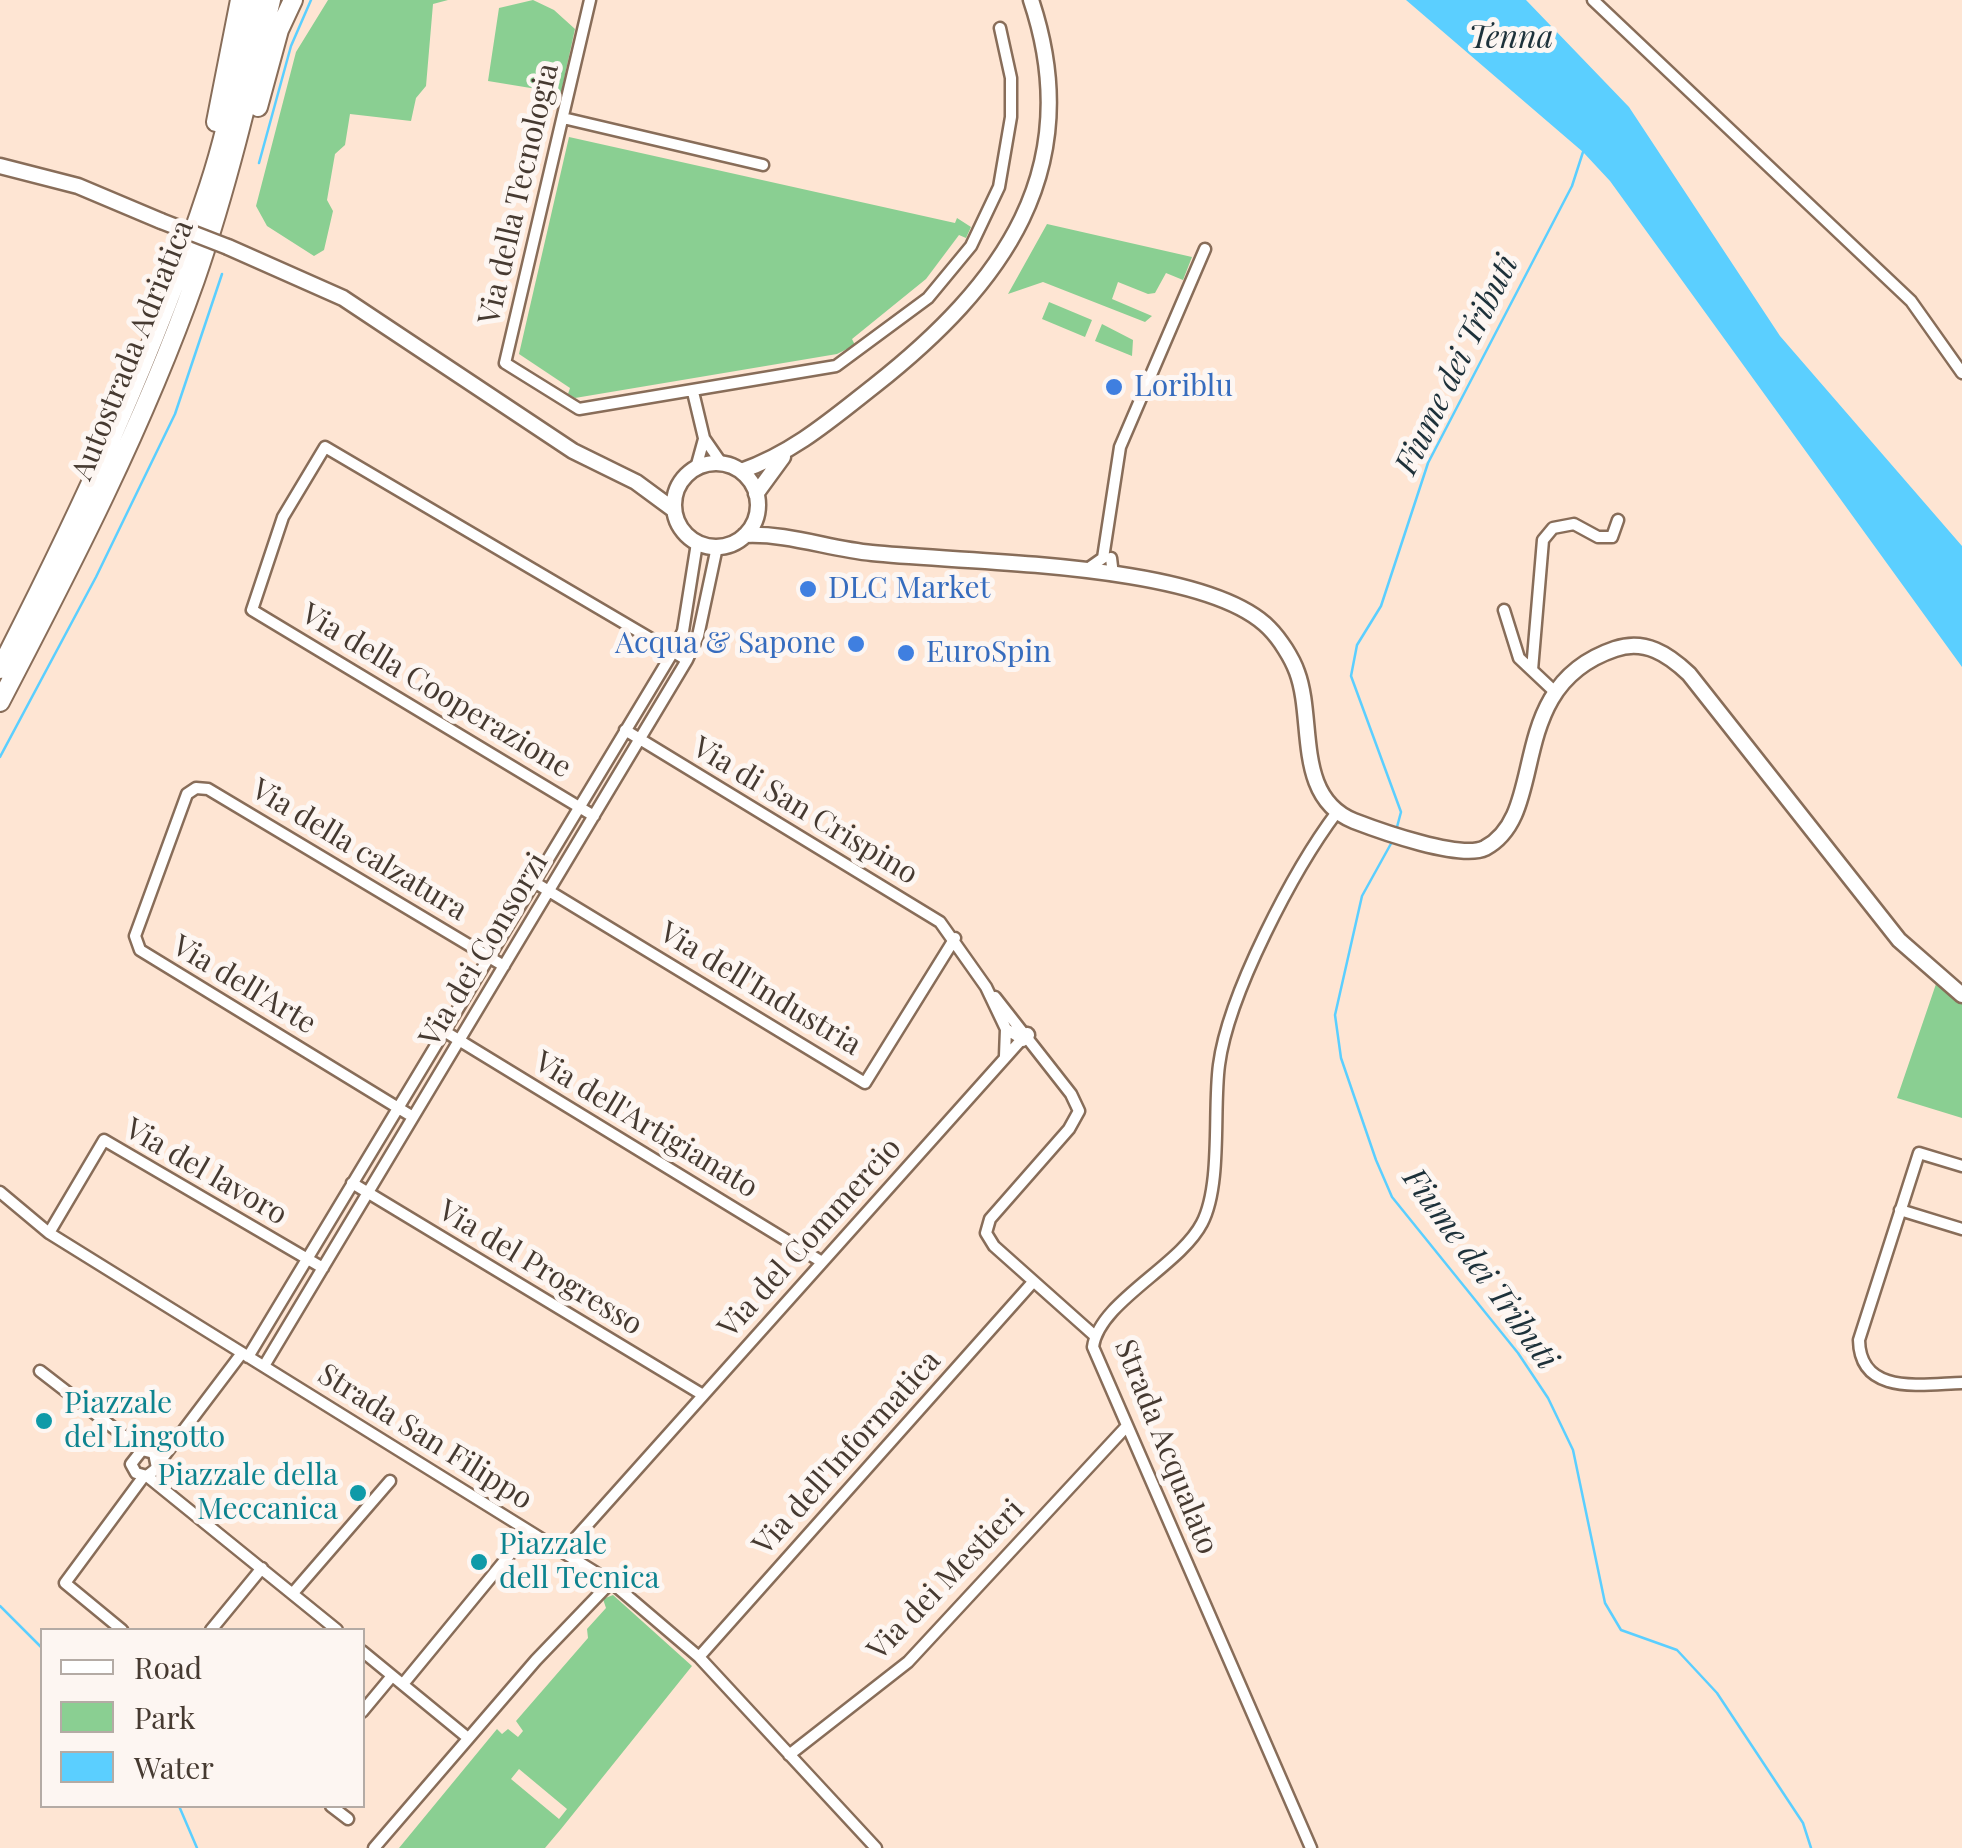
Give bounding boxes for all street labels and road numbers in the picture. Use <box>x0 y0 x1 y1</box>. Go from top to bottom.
street label: Via della Tecnologia <box>471 60 567 328</box>
street label: Autostrada Adriatica <box>64 215 202 485</box>
street label: Via della Cooperazione <box>295 596 577 786</box>
street label: Via di San Crispino <box>686 730 924 892</box>
street label: Via della calzatura <box>245 771 473 929</box>
street label: Via dei Consorzi <box>412 847 556 1053</box>
street label: Via dell'Industria <box>653 915 867 1063</box>
street label: Via dell'Arte <box>166 928 322 1042</box>
street label: Via dell'Artigianato <box>528 1044 764 1206</box>
street label: Via del lavoro <box>118 1111 294 1233</box>
street label: Via del Commercio <box>711 1131 909 1345</box>
street label: Via del Progresso <box>431 1193 649 1343</box>
street label: Strada Acqualato <box>1107 1334 1225 1560</box>
street label: Via dell'Informatica <box>746 1343 948 1563</box>
street label: Strada San Filippo <box>311 1357 539 1517</box>
street label: Via dei Mestieri <box>860 1492 1032 1668</box>

